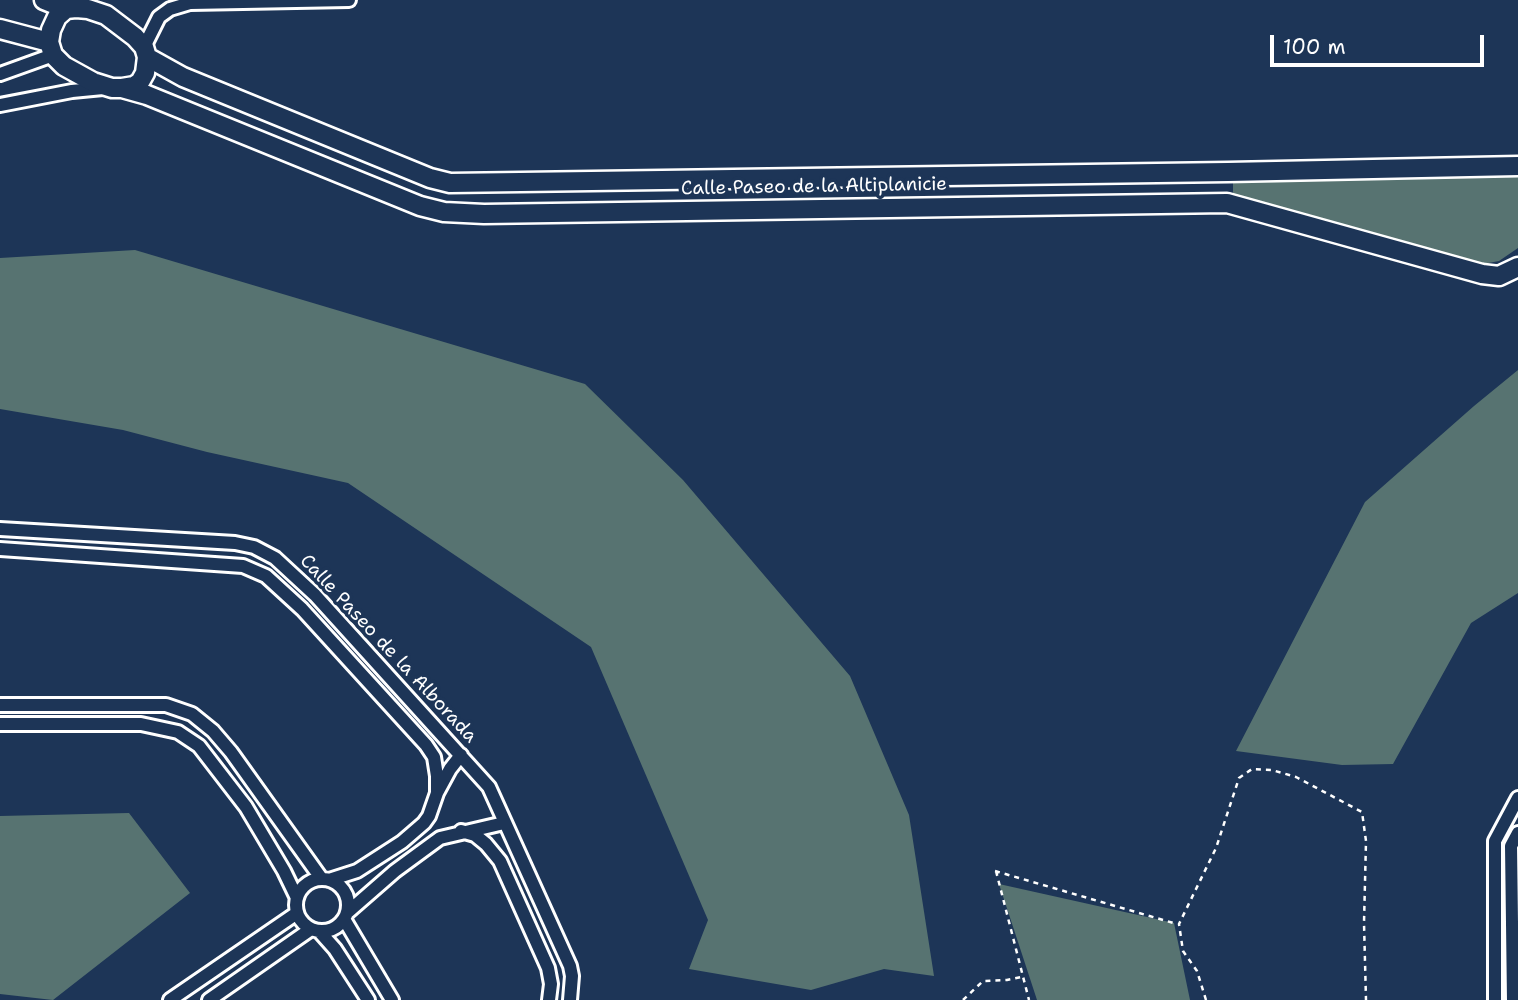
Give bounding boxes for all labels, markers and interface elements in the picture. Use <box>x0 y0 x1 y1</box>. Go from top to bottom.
scale bar <box>1273 21 1486 65</box>
text: 100 m <box>1283 33 1346 61</box>
street label: Calle Paseo de la Altiplanicie <box>681 173 947 201</box>
street label: Calle Paseo de la Alborada <box>295 550 481 748</box>

